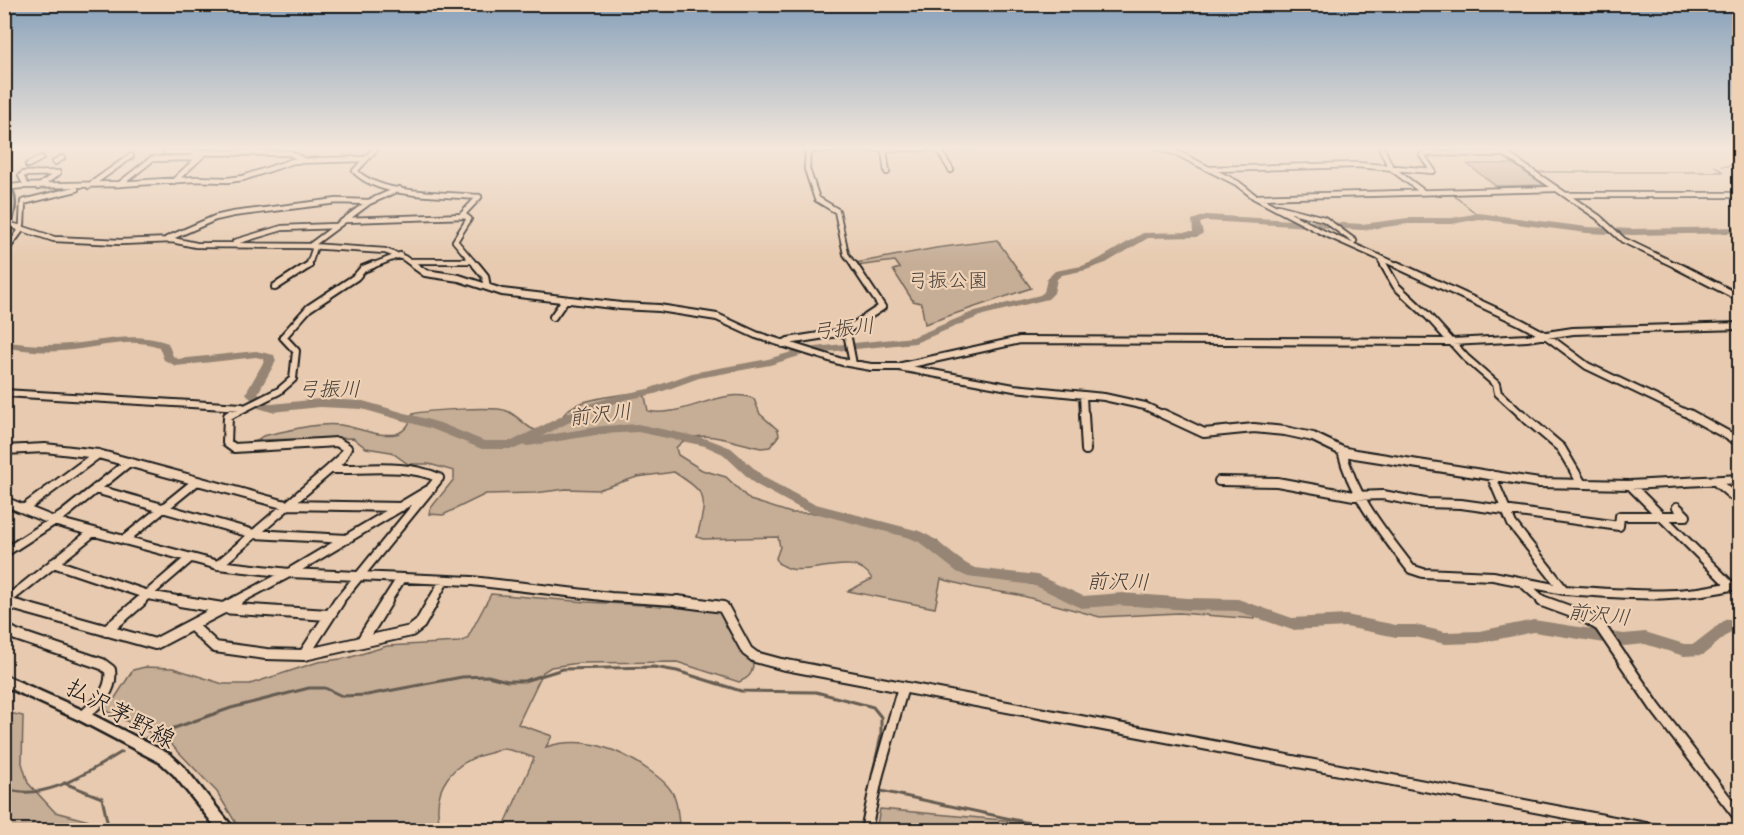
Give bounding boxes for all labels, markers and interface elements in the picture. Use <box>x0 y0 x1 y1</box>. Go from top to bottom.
park label: 弓振公園 <box>908 268 988 292</box>
water label: 弓振川 <box>810 312 876 344</box>
water label: 弓振川 <box>298 376 361 401</box>
water label: 前沢川 <box>567 398 633 430</box>
water label: 前沢川 <box>1086 568 1150 594</box>
water label: 前沢川 <box>1566 598 1632 630</box>
street label: 払沢茅野線 <box>61 672 181 754</box>

